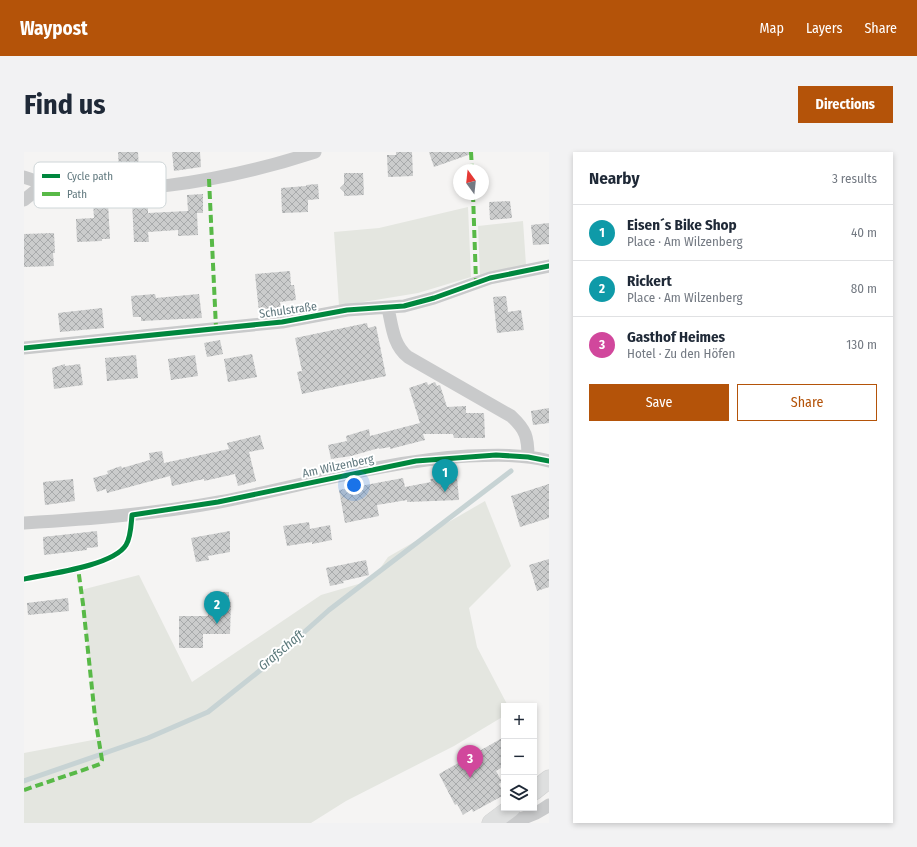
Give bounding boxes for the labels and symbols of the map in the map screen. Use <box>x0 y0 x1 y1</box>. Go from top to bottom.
legend <box>34 162 166 208</box>
north arrow <box>453 164 489 200</box>
text: Cycle path <box>67 170 113 183</box>
text: Path <box>67 188 87 201</box>
street label: Schulstraße <box>258 299 318 321</box>
street label: Am Wilzenberg <box>301 452 375 480</box>
pin: 1 <box>432 459 458 492</box>
your location <box>344 475 364 495</box>
pin: 2 <box>204 591 230 624</box>
water label: Grafschaft <box>255 626 307 673</box>
pin: 3 <box>457 745 483 778</box>

